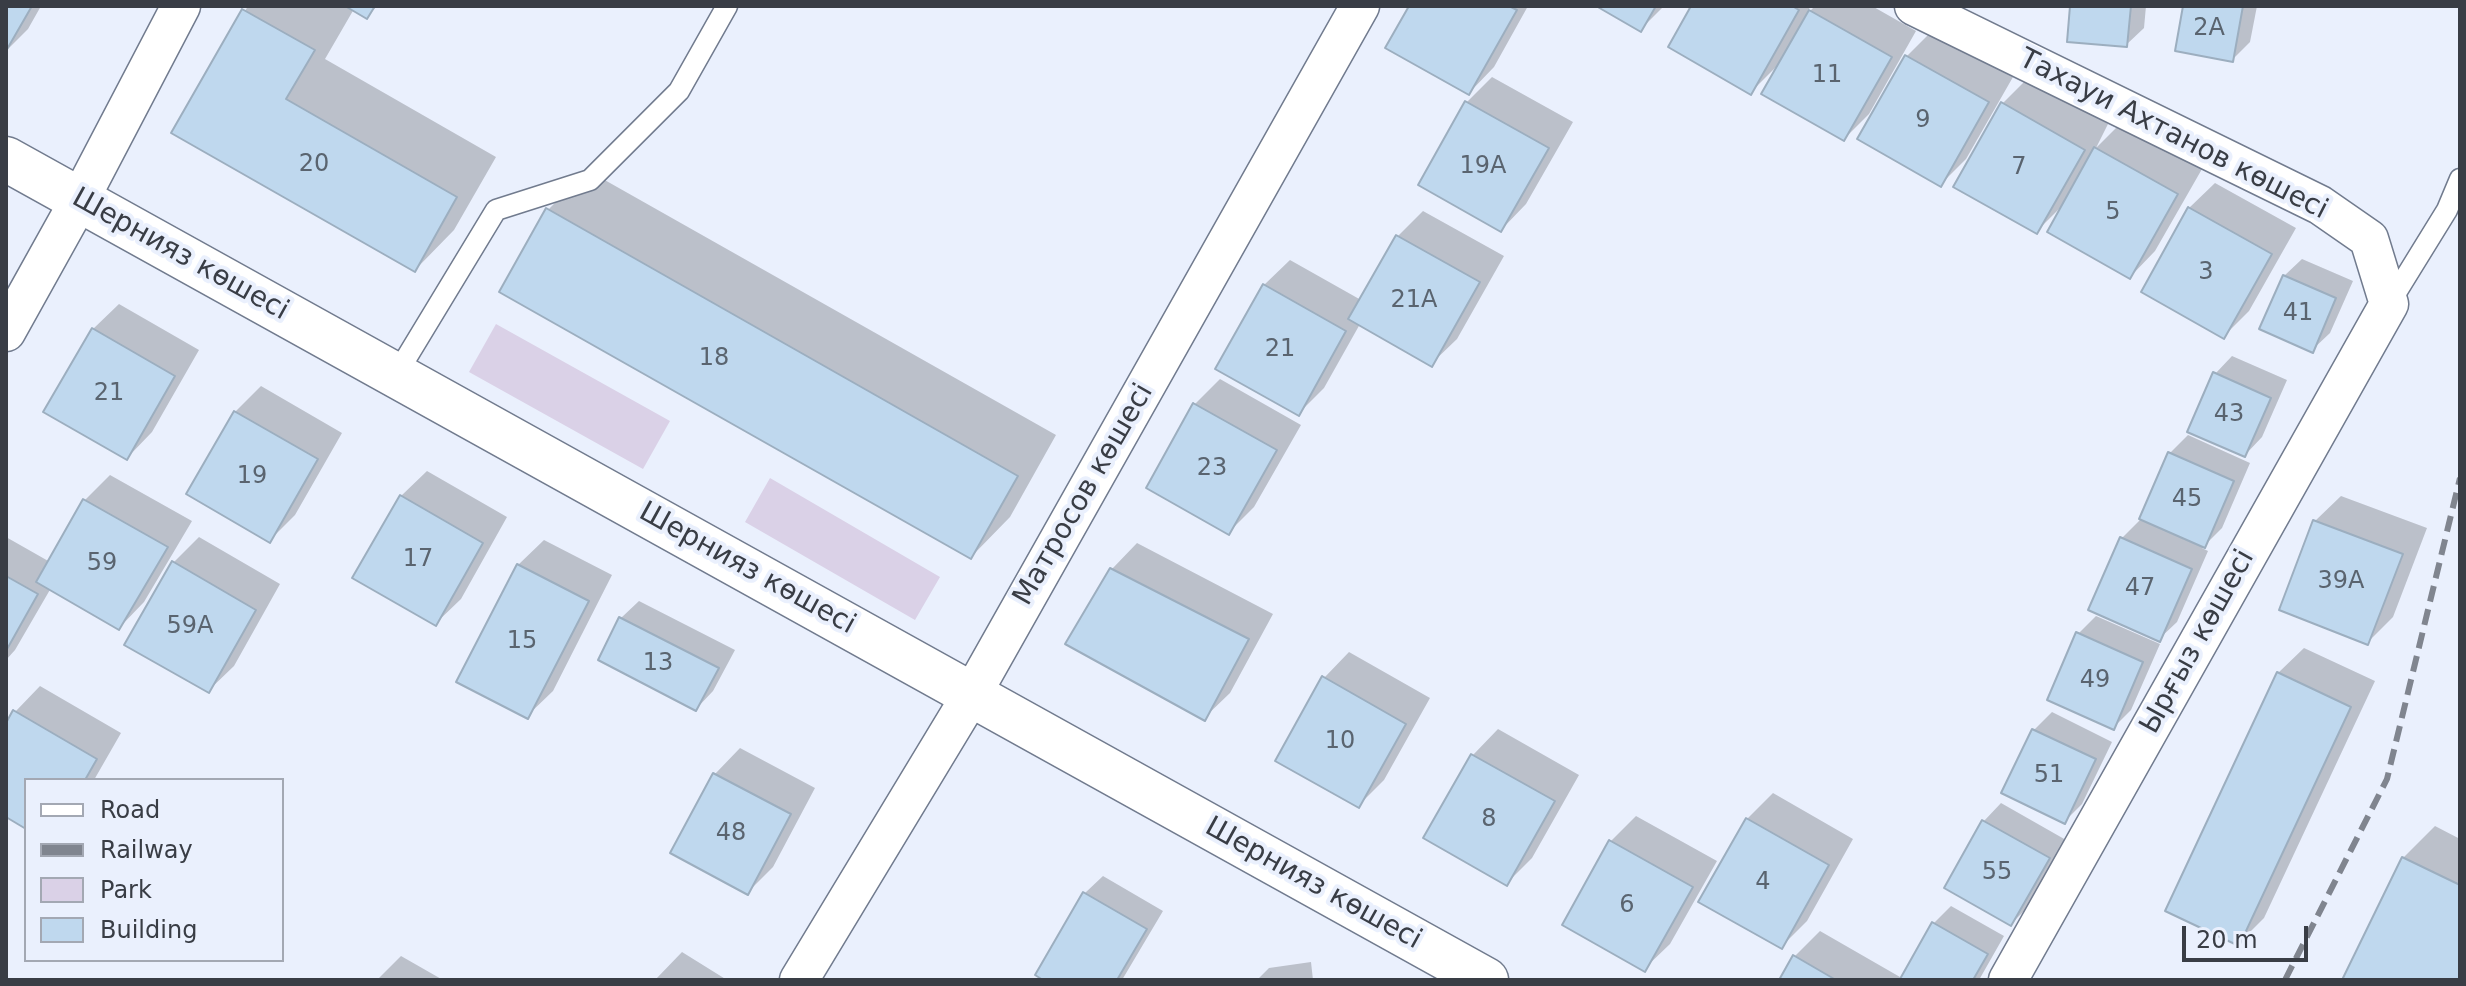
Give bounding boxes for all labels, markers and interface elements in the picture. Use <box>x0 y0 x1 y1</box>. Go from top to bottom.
house number: 2А <box>2193 15 2225 43</box>
street label: Тахауи Ахтанов көшесі <box>2013 42 2333 228</box>
house number: 11 <box>1812 62 1842 90</box>
house number: 9 <box>1915 107 1931 135</box>
house number: 20 <box>299 151 329 179</box>
house number: 19А <box>1460 153 1506 181</box>
house number: 7 <box>2011 154 2027 182</box>
street label: Шернияз көшесі <box>66 182 294 328</box>
house number: 5 <box>2105 199 2121 227</box>
house number: 3 <box>2198 259 2214 287</box>
house number: 21А <box>1391 287 1437 315</box>
house number: 41 <box>2283 300 2313 328</box>
house number: 21 <box>1265 336 1295 364</box>
house number: 18 <box>699 345 729 373</box>
street label: Матросов көшесі <box>1007 378 1161 612</box>
house number: 21 <box>94 380 124 408</box>
house number: 43 <box>2214 401 2244 429</box>
house number: 23 <box>1197 455 1227 483</box>
house number: 19 <box>237 463 267 491</box>
house number: 45 <box>2172 486 2202 514</box>
street label: Шернияз көшесі <box>633 496 861 642</box>
street label: Ырғыз көшесі <box>2134 544 2262 740</box>
house number: 17 <box>403 546 433 574</box>
house number: 59 <box>87 550 117 578</box>
house number: 39А <box>2318 568 2364 596</box>
house number: 47 <box>2125 575 2155 603</box>
house number: 59А <box>167 613 213 641</box>
house number: 15 <box>507 628 537 656</box>
house number: 13 <box>643 650 673 678</box>
house number: 49 <box>2080 667 2110 695</box>
house number: 10 <box>1325 728 1355 756</box>
house number: 51 <box>2034 762 2064 790</box>
legend <box>24 778 284 962</box>
text: Road <box>100 796 160 824</box>
house number: 8 <box>1481 806 1497 834</box>
street label: Шернияз көшесі <box>1199 811 1427 957</box>
house number: 48 <box>716 820 746 848</box>
text: Railway <box>100 836 193 864</box>
house number: 55 <box>1982 859 2012 887</box>
house number: 4 <box>1755 869 1771 897</box>
text: Park <box>100 876 152 904</box>
house number: 6 <box>1619 892 1635 920</box>
scale bar <box>2186 910 2312 960</box>
text: Building <box>100 916 197 944</box>
text: 20 m <box>2196 926 2258 954</box>

